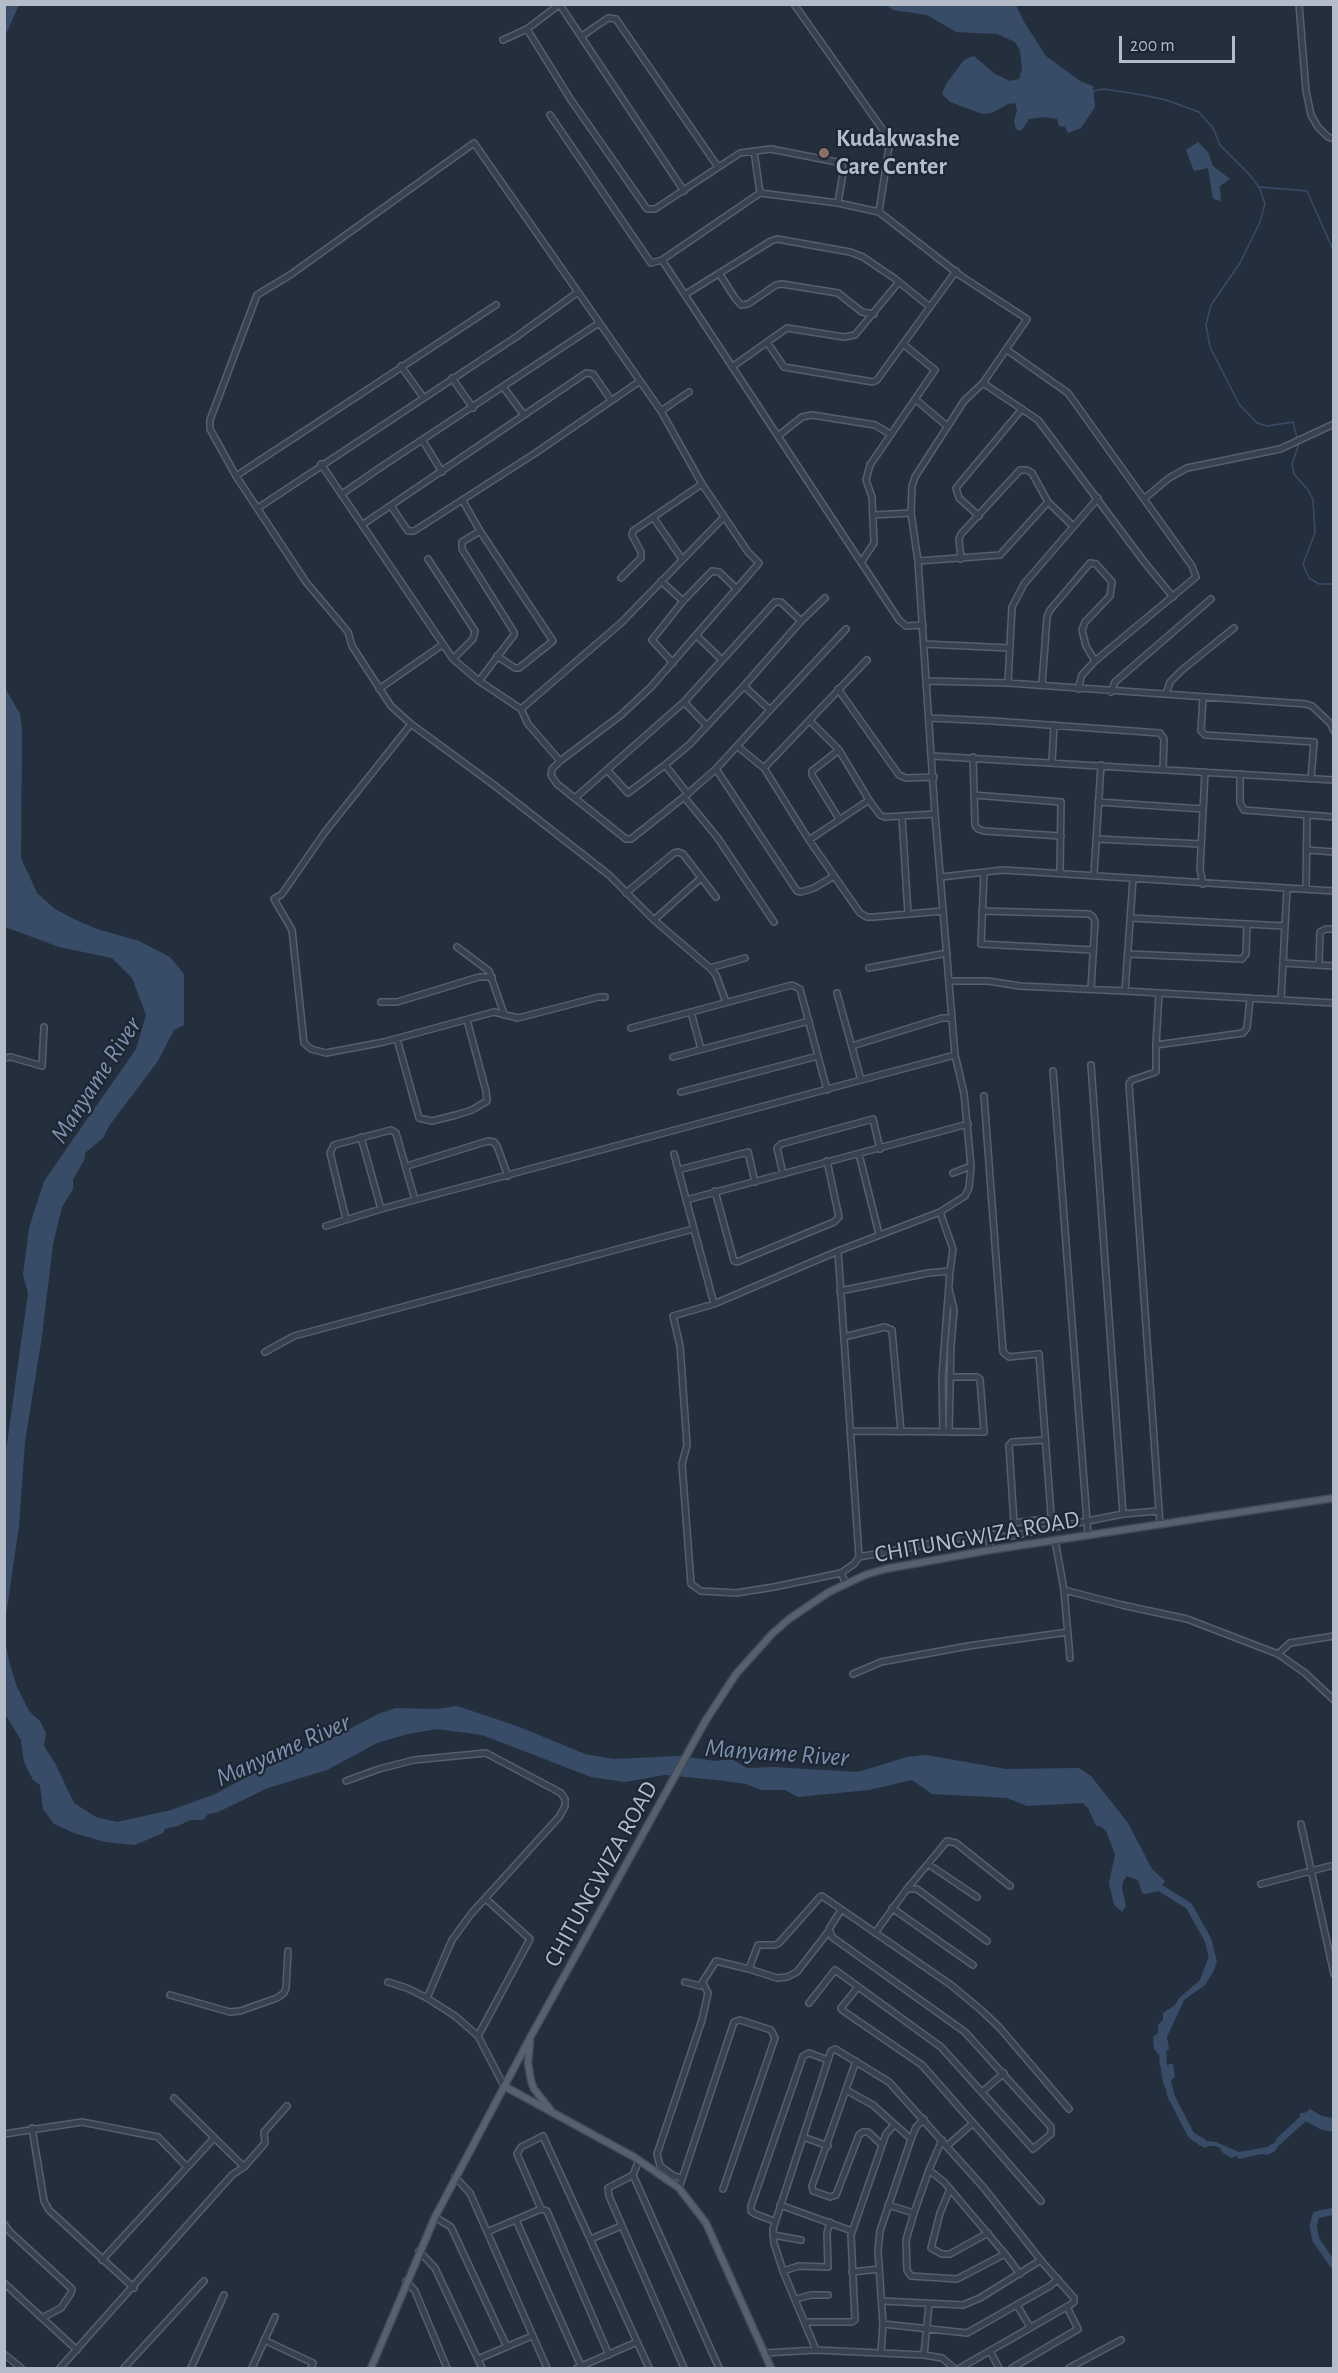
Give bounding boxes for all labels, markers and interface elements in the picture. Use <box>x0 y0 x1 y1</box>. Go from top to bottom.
scale bar <box>1122 24 1238 62</box>
text: 200 m <box>1130 37 1175 55</box>
place label: Kudakwashe Care Center <box>836 125 960 181</box>
marker: Kudakwashe Care Center <box>817 146 831 160</box>
water label: Manyame River <box>44 1011 148 1149</box>
street label: CHITUNGWIZA ROAD <box>872 1505 1082 1569</box>
water label: Manyame River <box>211 1706 355 1794</box>
water label: Manyame River <box>704 1732 850 1774</box>
street label: CHITUNGWIZA ROAD <box>538 1776 664 1972</box>

